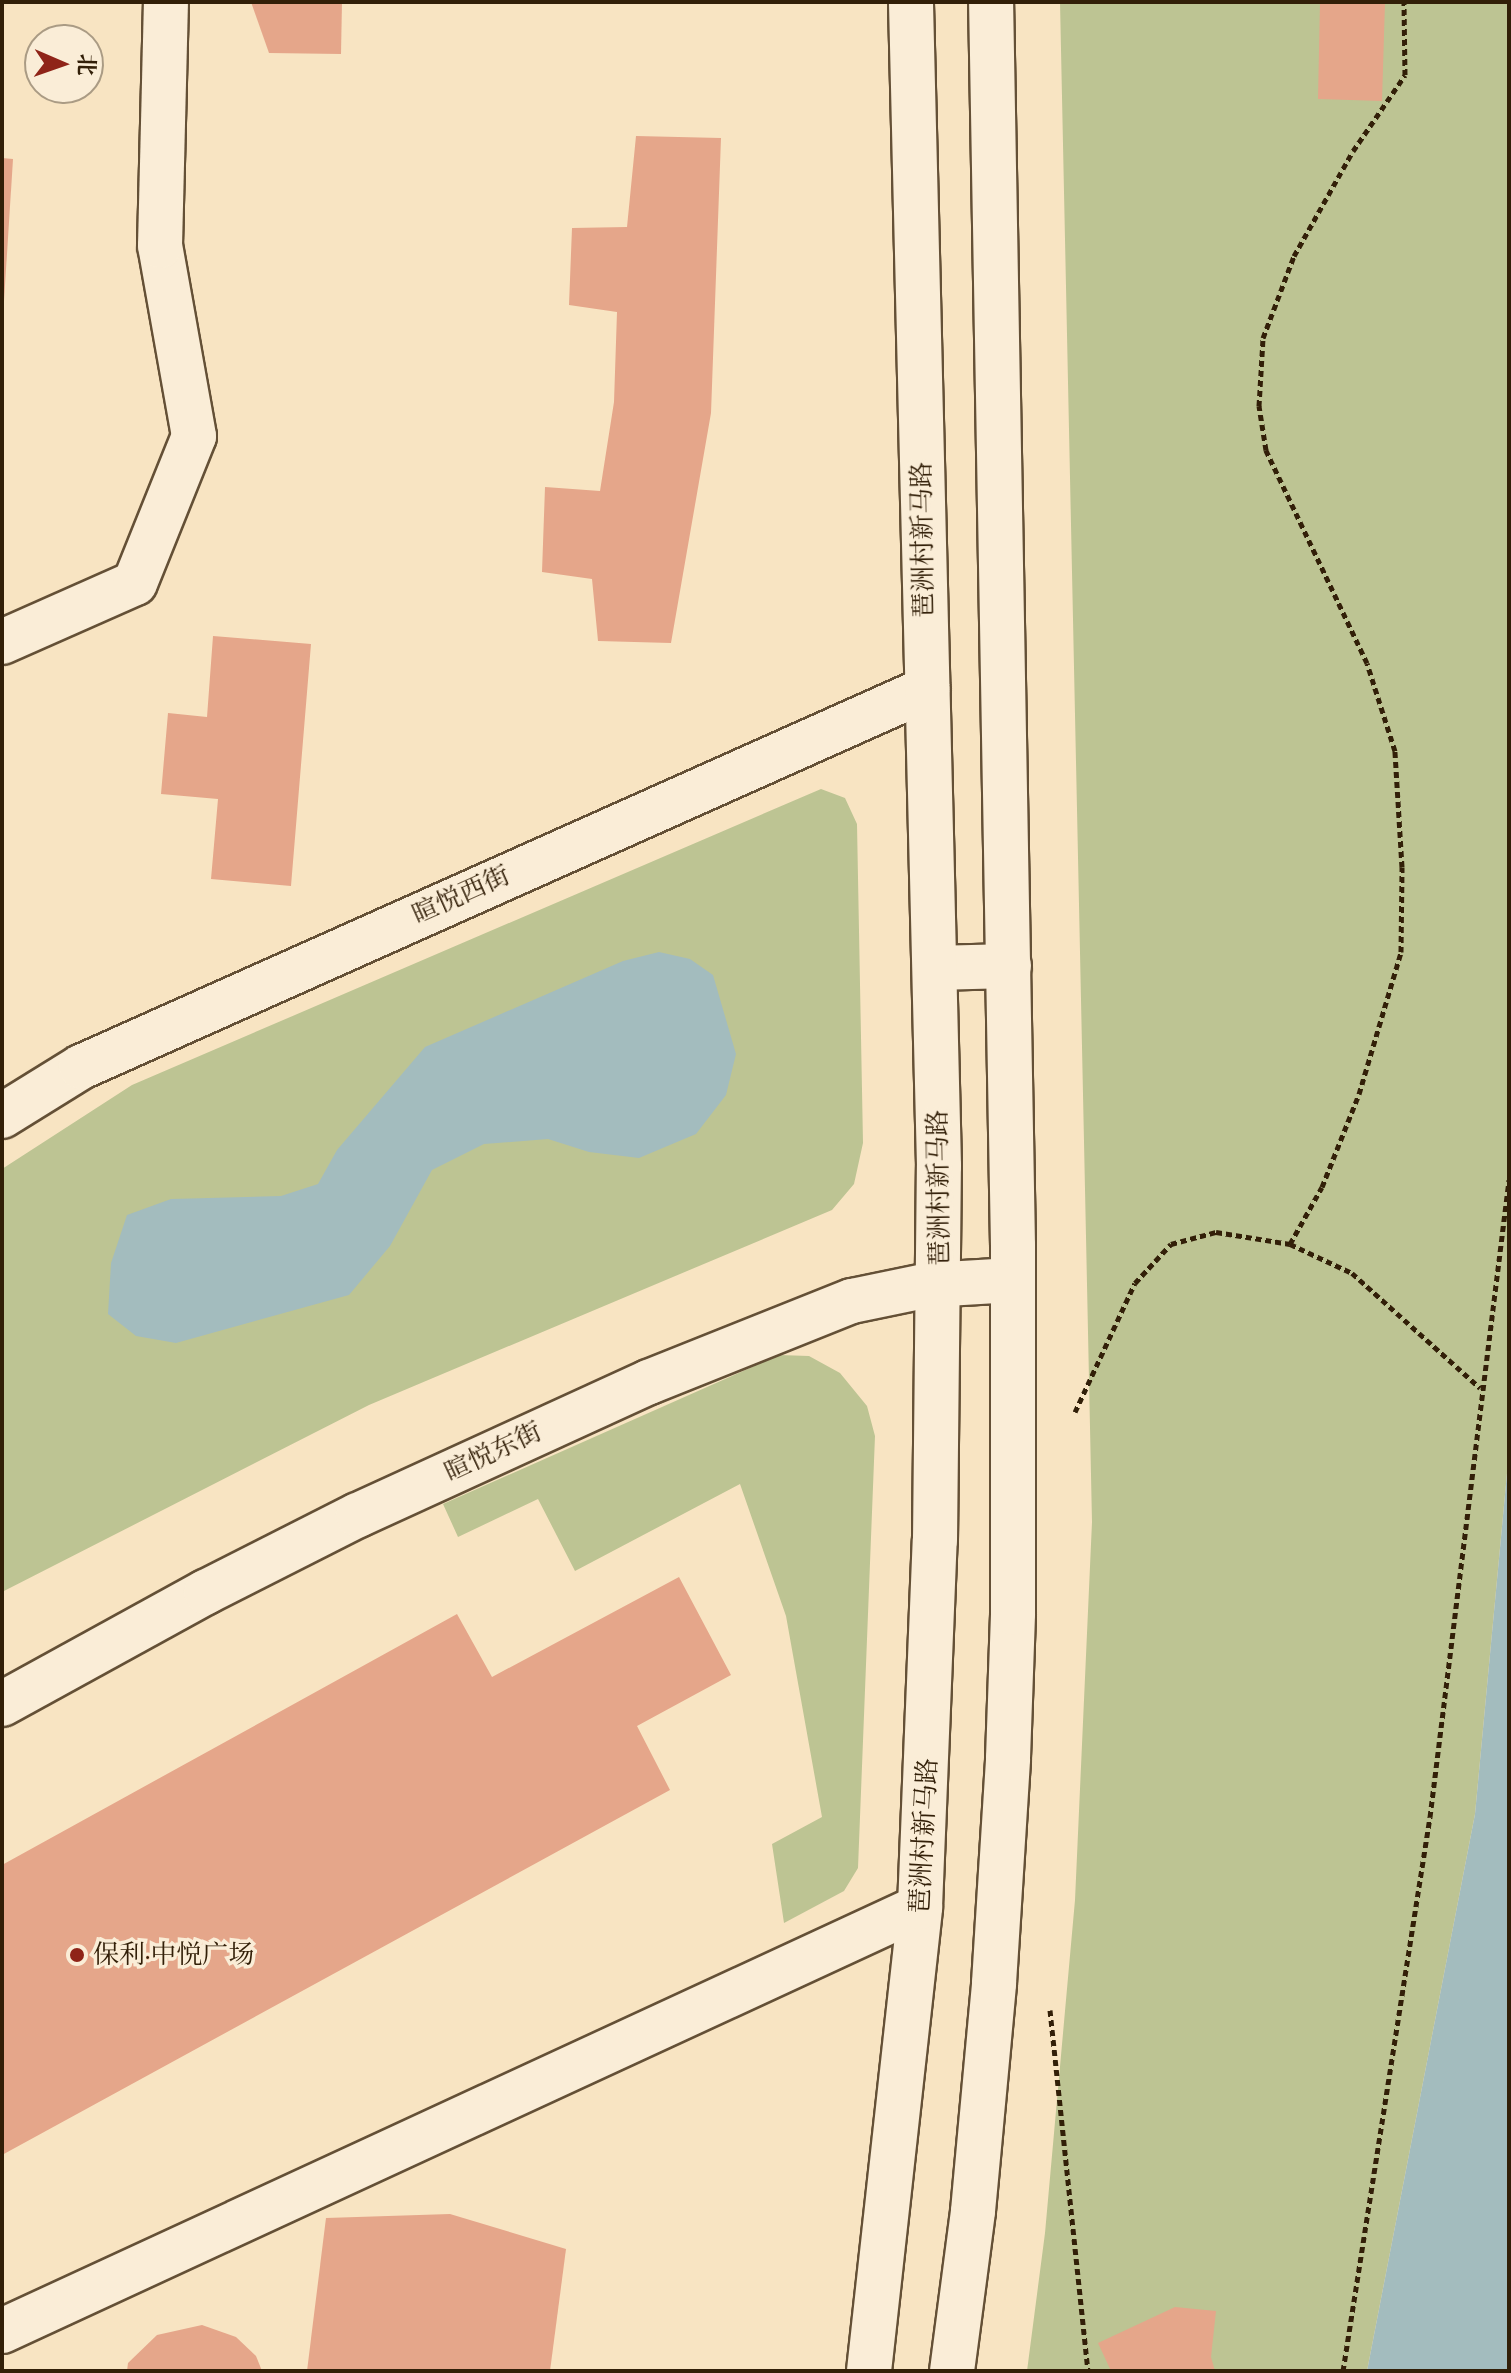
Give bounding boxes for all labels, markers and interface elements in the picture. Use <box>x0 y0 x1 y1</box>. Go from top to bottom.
north arrow <box>24 24 104 104</box>
text: 北 <box>72 53 101 76</box>
street label: 琶洲村新马路 <box>906 462 940 618</box>
street label: 暄悦西街 <box>407 860 515 930</box>
street label: 琶洲村新马路 <box>922 1110 956 1266</box>
street label: 暄悦东街 <box>439 1416 547 1488</box>
street label: 琶洲村新马路 <box>904 1757 944 1915</box>
place label: 保利·中悦广场 <box>93 1939 254 1971</box>
marker: 保利·中悦广场 <box>68 1946 86 1964</box>

